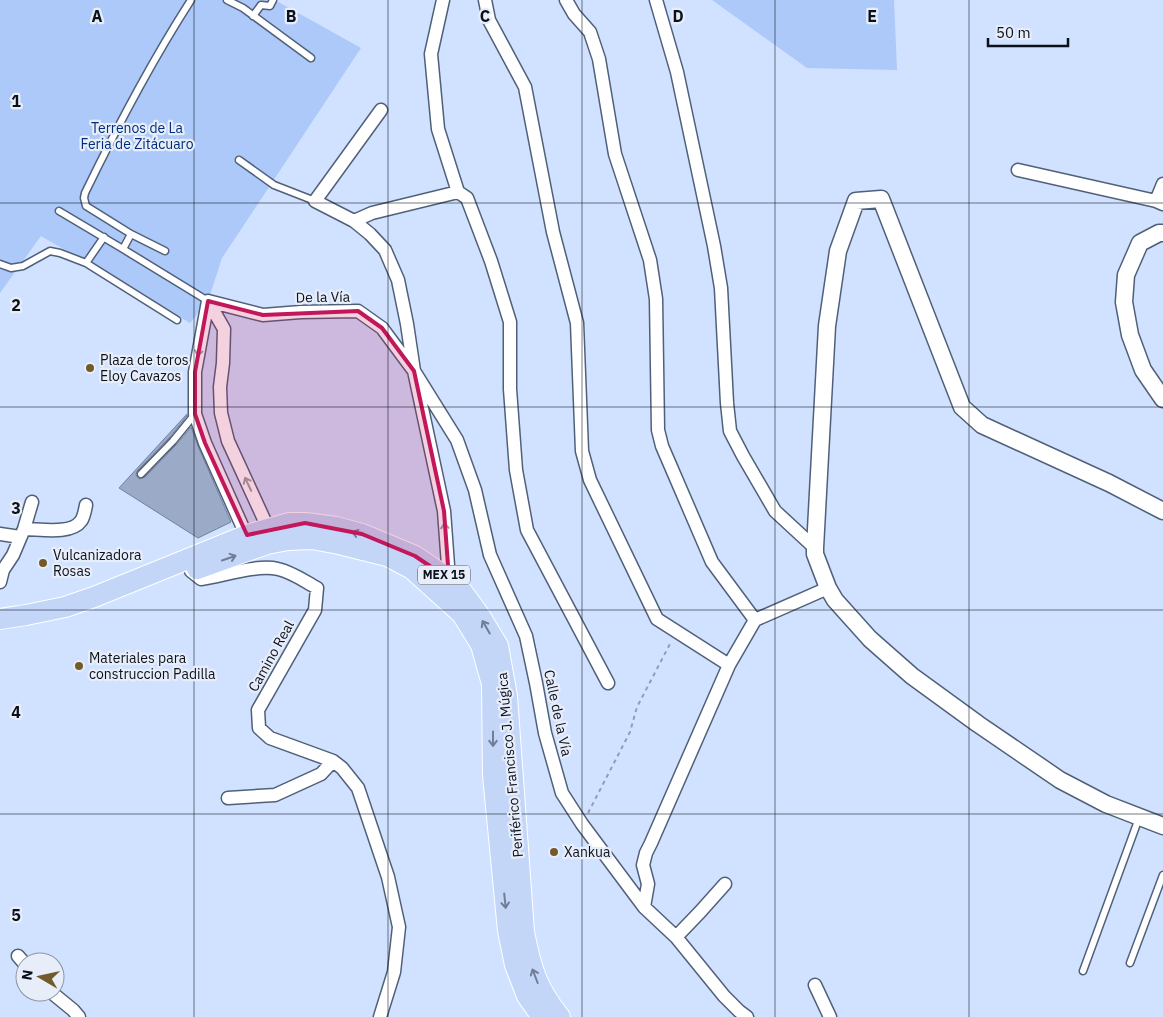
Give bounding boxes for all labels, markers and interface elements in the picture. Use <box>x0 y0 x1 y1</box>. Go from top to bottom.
text: A <box>92 6 103 26</box>
text: B <box>286 6 297 26</box>
text: C <box>480 6 490 26</box>
text: D <box>672 6 684 26</box>
text: E <box>867 6 877 26</box>
scale bar <box>988 15 1068 47</box>
text: 50 m <box>996 23 1031 42</box>
text: 1 <box>11 91 21 111</box>
park label: Terrenos de La Feria de Zitácuaro <box>80 119 194 153</box>
street label: De la Vía <box>296 288 351 306</box>
text: 2 <box>11 295 21 315</box>
one-way arrow <box>194 341 204 357</box>
place label: Plaza de toros Eloy Cavazos <box>100 351 189 385</box>
marker: Plaza de toros Eloy Cavazos <box>84 362 96 374</box>
one-way arrow <box>243 477 252 492</box>
text: 3 <box>11 498 21 518</box>
one-way arrow <box>441 523 450 539</box>
one-way arrow <box>352 529 367 538</box>
place label: Vulcanizadora Rosas <box>53 546 142 580</box>
one-way arrow <box>221 552 237 562</box>
marker: Vulcanizadora Rosas <box>37 557 49 569</box>
road number: MEX 15 <box>418 566 470 584</box>
street label: Camino Real <box>244 617 298 695</box>
one-way arrow <box>481 620 491 634</box>
place label: Materiales para construccion Padilla <box>89 649 216 683</box>
marker: Materiales para construccion Padilla <box>73 660 85 672</box>
street label: Calle de la Vía <box>540 668 576 758</box>
street label: Periférico Francisco J. Múgica <box>493 671 527 858</box>
text: 4 <box>11 702 21 722</box>
one-way arrow <box>488 730 498 747</box>
place label: Xankua <box>564 843 611 861</box>
marker: Xankua <box>548 846 560 858</box>
one-way arrow <box>500 893 510 909</box>
text: 5 <box>11 905 21 925</box>
north arrow <box>15 952 65 1002</box>
text: N <box>17 969 37 981</box>
one-way arrow <box>530 969 539 984</box>

